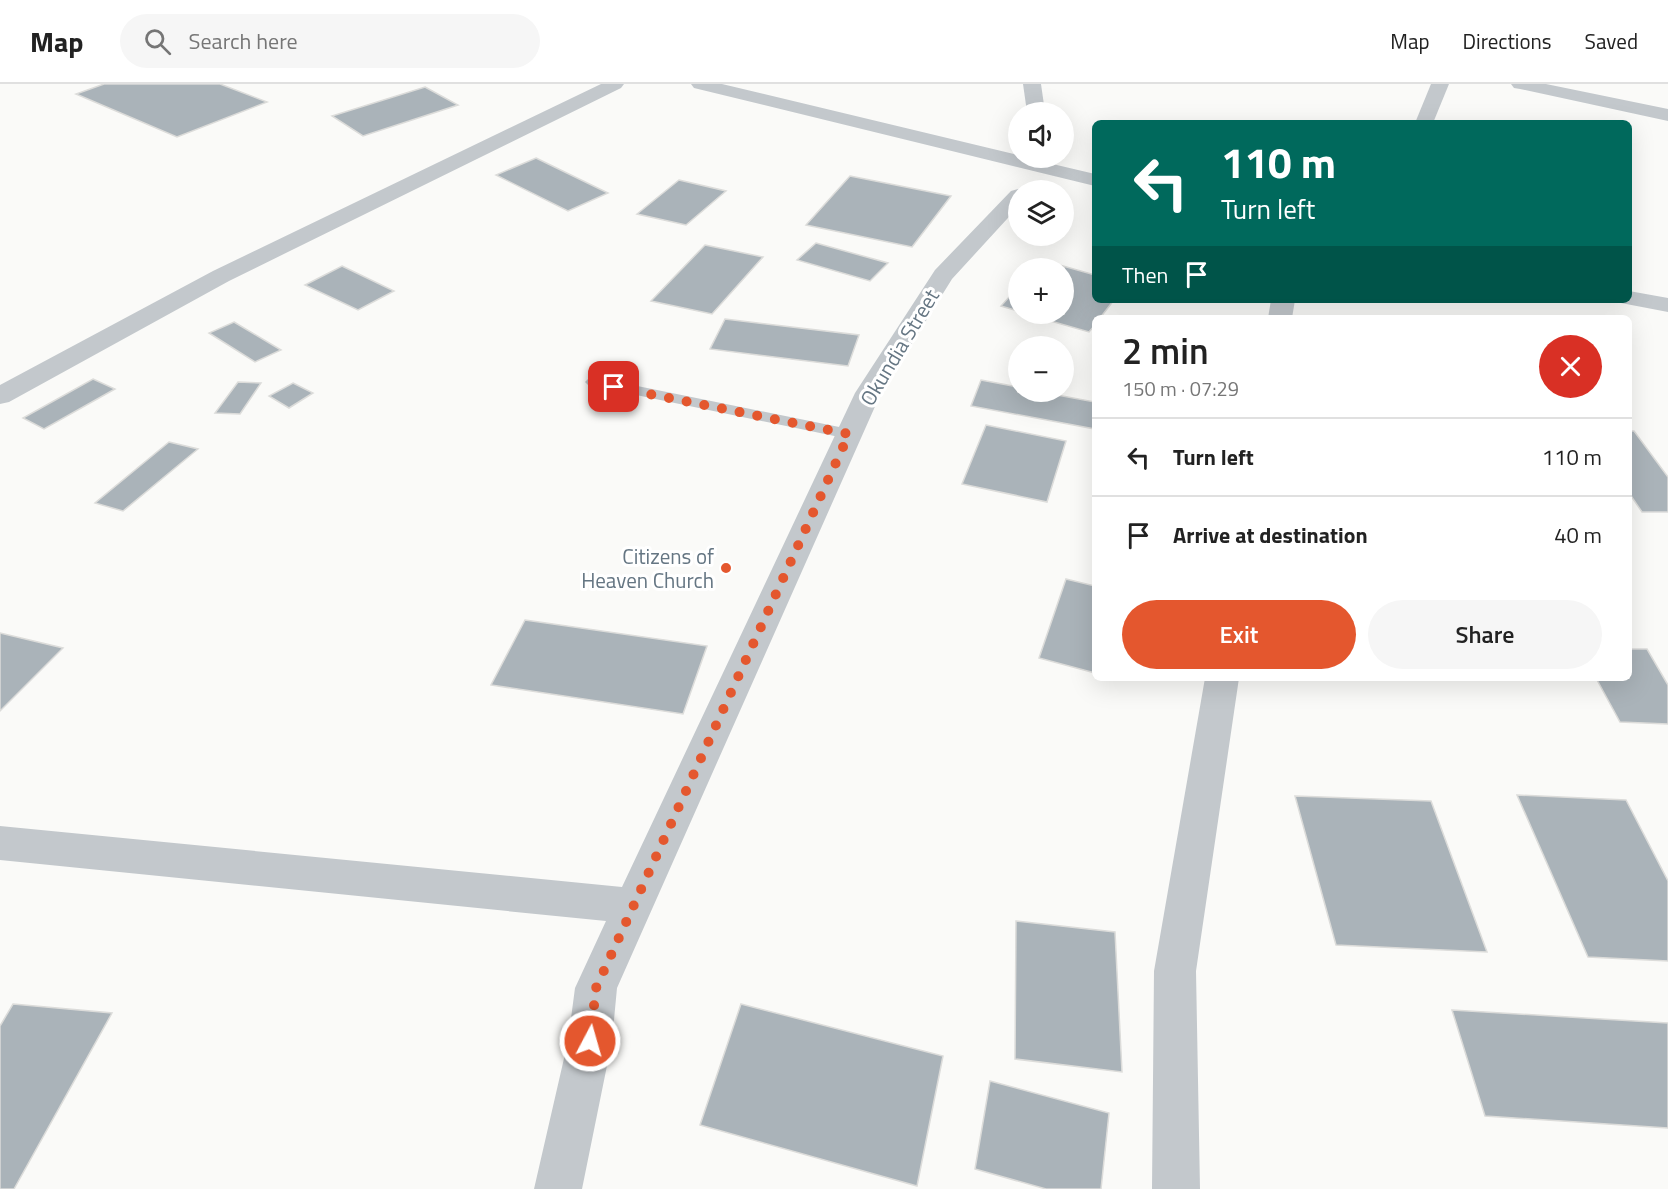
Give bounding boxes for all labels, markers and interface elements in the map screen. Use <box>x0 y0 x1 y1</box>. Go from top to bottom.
search box <box>120 14 540 68</box>
text: Map <box>30 20 84 63</box>
text: Search here <box>189 24 298 58</box>
icon: search <box>141 25 174 58</box>
text: Map <box>1390 25 1430 57</box>
text: Directions <box>1463 25 1552 57</box>
text: Saved <box>1585 25 1638 57</box>
map controls <box>1008 102 1074 402</box>
button: sound <box>1008 102 1074 168</box>
text: 110 m <box>1221 130 1336 194</box>
icon: left <box>1122 144 1200 222</box>
button: layers <box>1008 180 1074 246</box>
text: Turn left <box>1221 188 1315 229</box>
button: + <box>1008 258 1074 324</box>
text: Then <box>1122 258 1168 292</box>
icon: arrive <box>1180 258 1213 291</box>
street label: Okundia Street <box>851 282 947 412</box>
text: 2 min <box>1122 323 1209 378</box>
button: close <box>1539 335 1602 398</box>
button: − <box>1008 336 1074 402</box>
pin <box>588 361 639 412</box>
icon: arrive <box>597 370 630 403</box>
text: 150 m · 07:29 <box>1122 373 1239 404</box>
text: Turn left <box>1173 440 1254 474</box>
text: 110 m <box>1542 440 1602 474</box>
icon: left <box>1122 441 1155 474</box>
text: Arrive at destination <box>1173 518 1368 552</box>
text: 40 m <box>1554 518 1602 552</box>
icon: arrive <box>1122 519 1155 552</box>
place label: Citizens of Heaven Church <box>581 540 714 596</box>
marker: Citizens of Heaven Church <box>719 561 733 575</box>
button: Exit <box>1122 600 1356 669</box>
button: Share <box>1368 600 1602 669</box>
position arrow <box>558 1009 622 1073</box>

